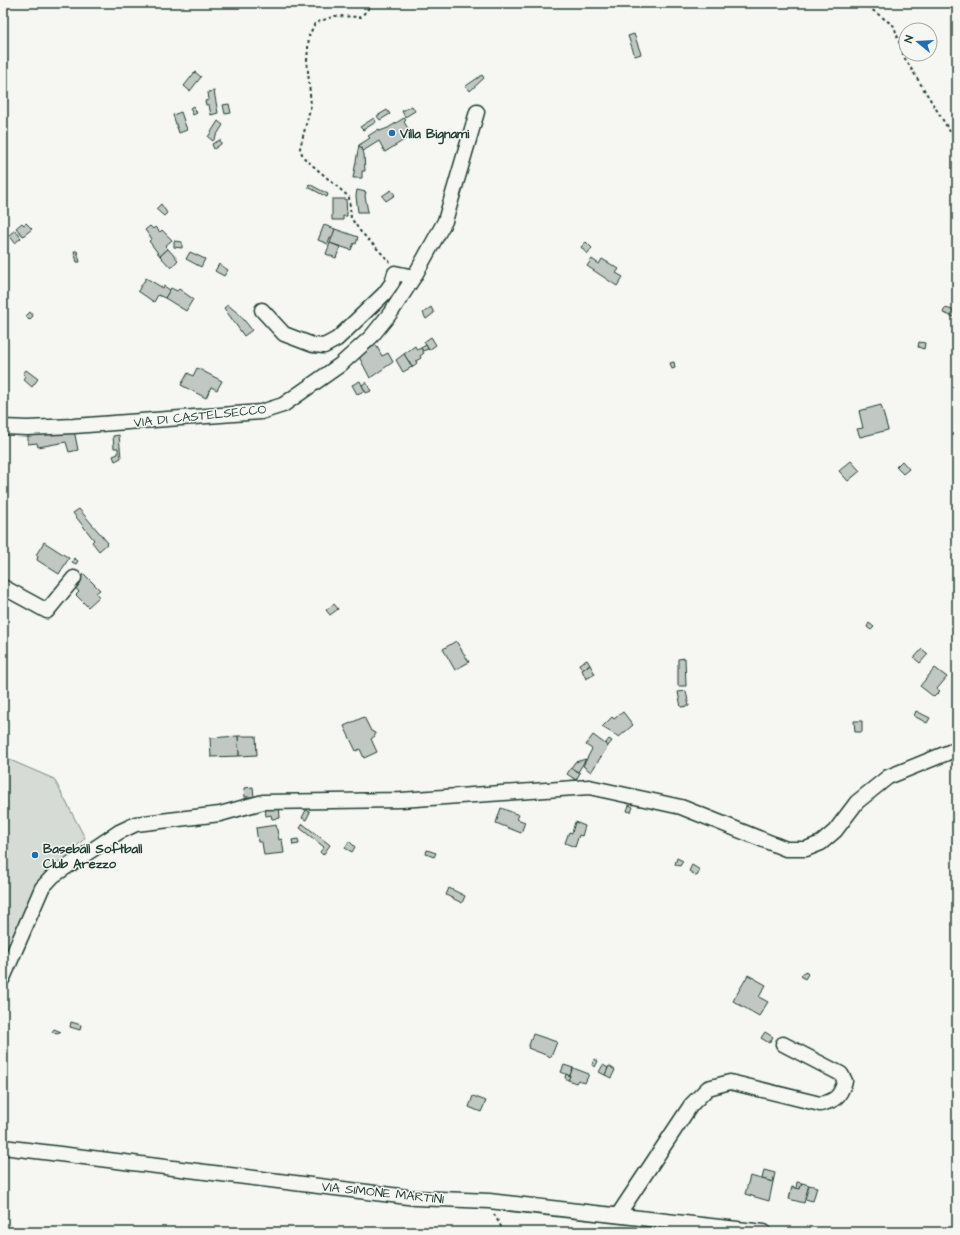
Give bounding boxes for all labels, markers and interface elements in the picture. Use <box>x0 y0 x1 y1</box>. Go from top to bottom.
north arrow <box>898 22 938 62</box>
text: N <box>901 33 917 45</box>
place label: Villa Bignami <box>399 125 470 145</box>
marker: Villa Bignami <box>387 128 397 138</box>
street label: VIA DI CASTELSECCO <box>133 400 268 432</box>
place label: Baseball Softball Club Arezzo <box>43 840 142 873</box>
marker: Baseball Softball Club Arezzo <box>30 850 40 860</box>
street label: VIA SIMONE MARTINI <box>321 1178 445 1208</box>

